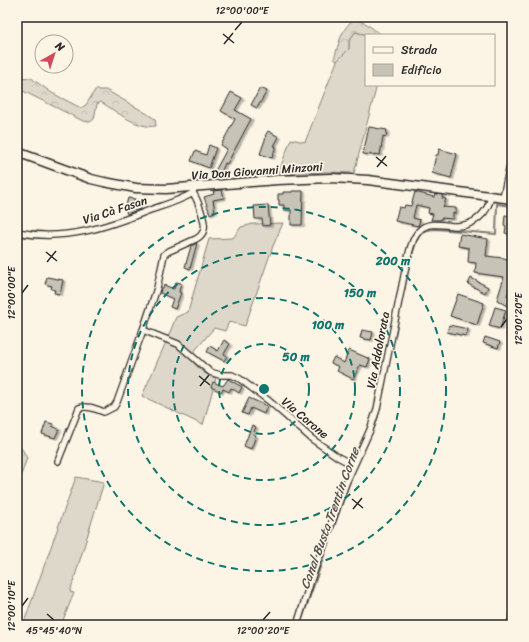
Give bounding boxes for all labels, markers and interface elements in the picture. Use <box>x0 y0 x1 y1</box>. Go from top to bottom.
text: 12°00'00"E <box>215 2 270 20</box>
north arrow <box>34 34 74 74</box>
legend <box>365 34 495 86</box>
text: N <box>50 36 69 57</box>
text: Strada <box>401 39 438 61</box>
text: Edificio <box>401 59 441 81</box>
street label: Via Don Giovanni Minzoni <box>191 155 324 187</box>
street label: Via Cà Fasan <box>80 189 151 231</box>
text: 200 m <box>375 250 411 272</box>
text: 12°00'00"E <box>3 265 21 320</box>
text: 150 m <box>344 282 377 304</box>
text: 12°00'20"E <box>510 291 528 345</box>
street label: Via Addolorata <box>360 310 396 390</box>
text: 100 m <box>312 314 345 336</box>
text: 50 m <box>282 346 310 368</box>
centre of rings <box>257 382 271 396</box>
street label: Via Corone <box>276 391 334 445</box>
water label: Canal Busta Trentin Corne <box>293 443 366 592</box>
text: 12°00'10"E <box>3 579 21 632</box>
text: 45°45'40"N <box>26 622 82 640</box>
text: 12°00'20"E <box>237 622 291 640</box>

